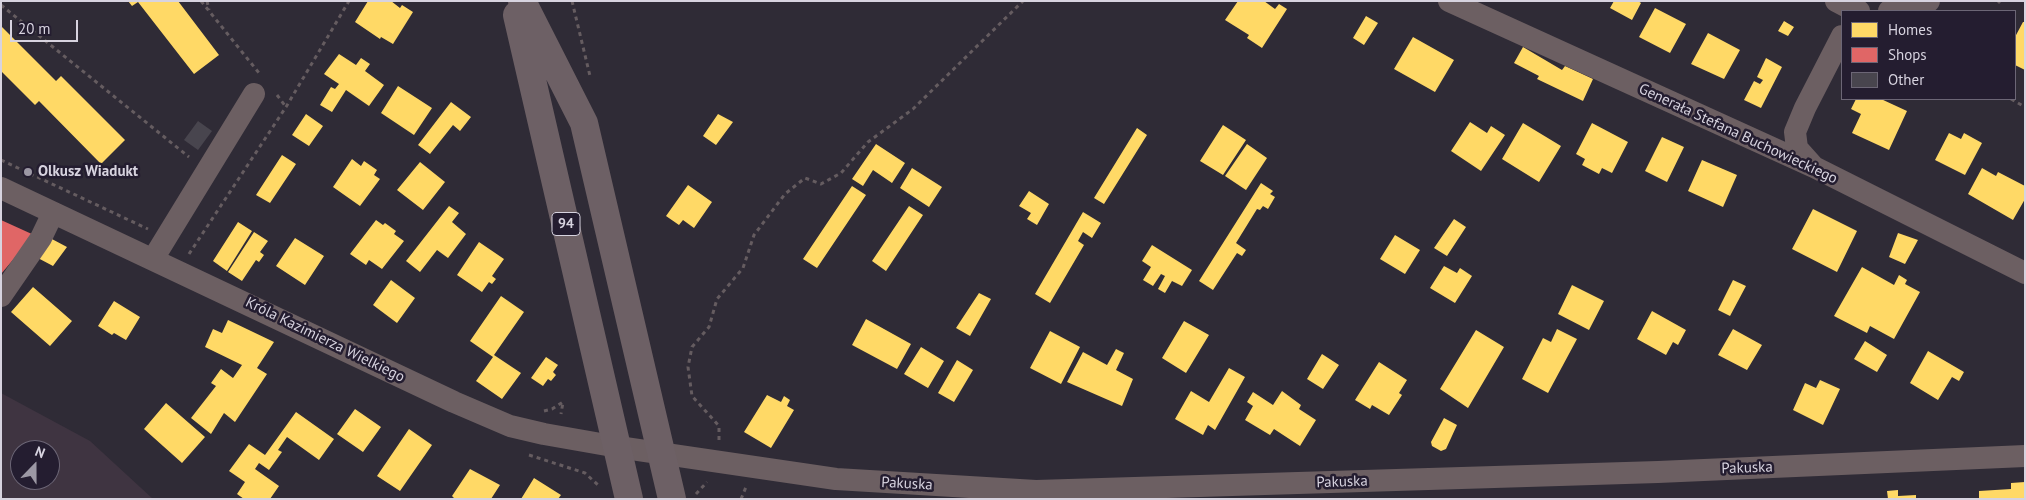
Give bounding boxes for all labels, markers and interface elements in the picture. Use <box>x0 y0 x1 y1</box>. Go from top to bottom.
scale bar <box>12 10 80 42</box>
legend <box>1841 10 2016 100</box>
text: 20 m <box>18 19 51 38</box>
text: Homes <box>1888 20 1932 39</box>
text: Shops <box>1888 45 1927 64</box>
text: Other <box>1888 70 1924 89</box>
street label: Generała Stefana Buchowieckiego <box>1636 80 1840 188</box>
place label: Olkusz Wiadukt <box>38 163 138 181</box>
marker: Olkusz Wiadukt <box>22 166 34 178</box>
road number: 94 <box>552 212 580 235</box>
street label: Króla Kazimierza Wielkiego <box>242 294 408 386</box>
north arrow <box>10 440 60 490</box>
text: N <box>33 442 48 462</box>
street label: Pakuska <box>1721 458 1773 478</box>
street label: Pakuska <box>1316 472 1368 492</box>
street label: Pakuska <box>881 474 933 494</box>

